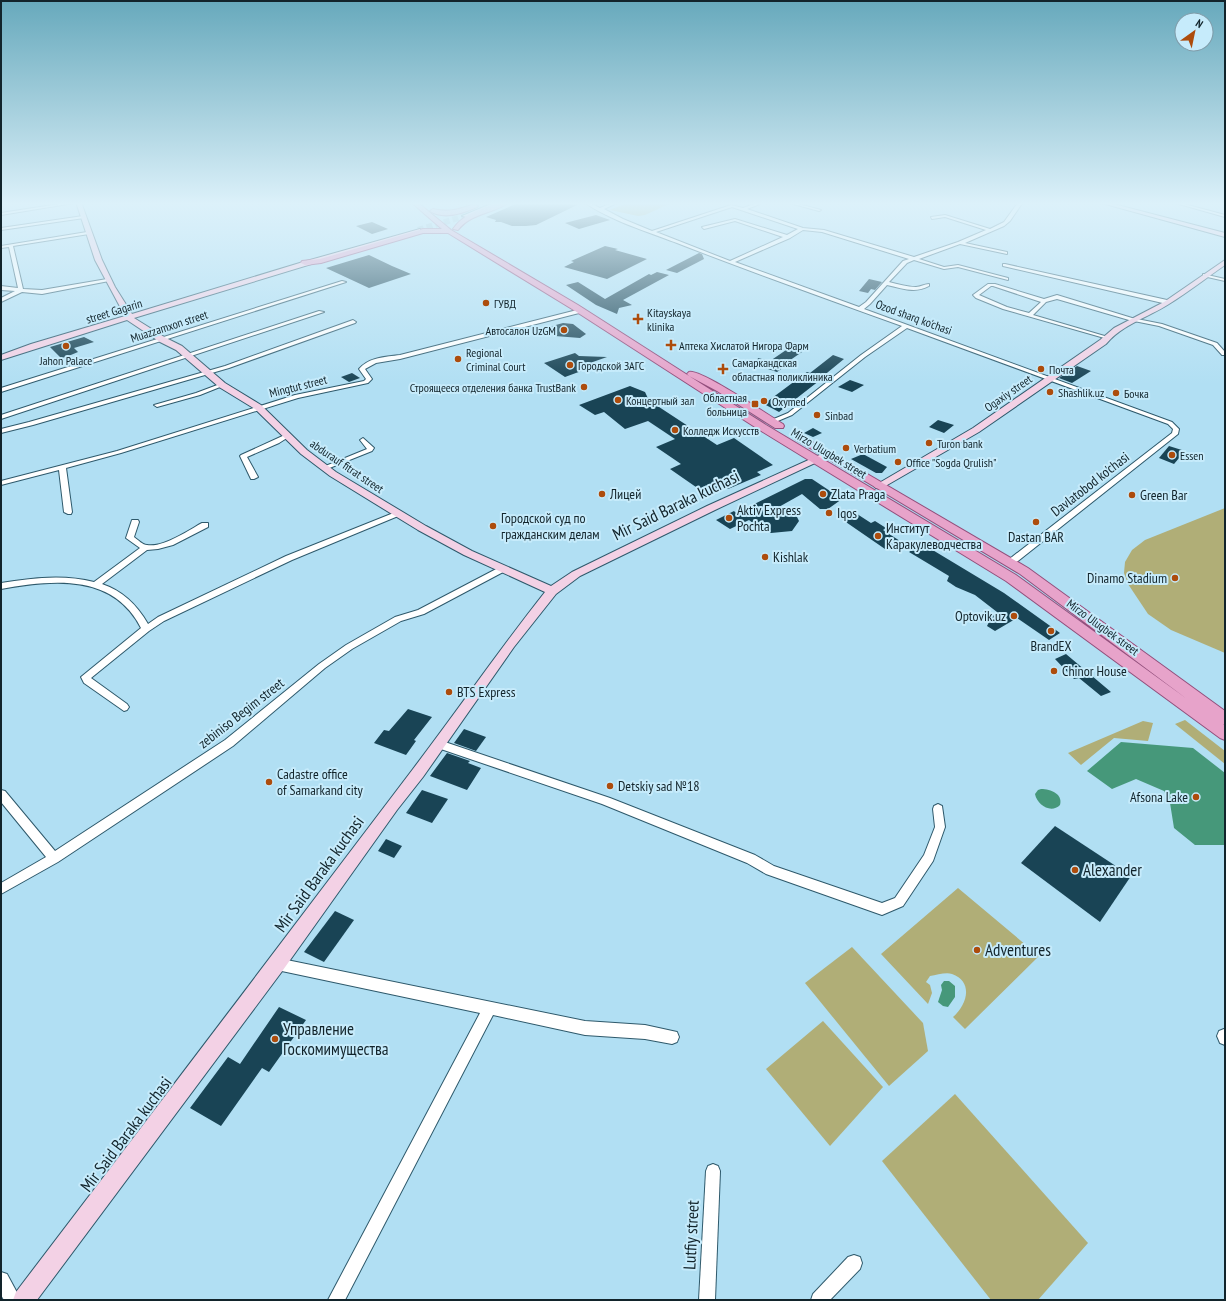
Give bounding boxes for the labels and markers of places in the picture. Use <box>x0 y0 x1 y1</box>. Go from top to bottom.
place label: ГУВД <box>494 296 516 311</box>
marker: ГУВД <box>481 298 491 308</box>
place label: Kitayskaya klinika <box>647 305 691 334</box>
marker: Kitayskaya klinika <box>632 313 644 325</box>
place label: Автосалон UzGM <box>486 323 556 338</box>
marker: Автосалон UzGM <box>559 325 569 335</box>
place label: Аптека Хислатой Нигора Фарм <box>679 338 809 353</box>
marker: Аптека Хислатой Нигора Фарм <box>666 340 676 350</box>
marker: Jahon Palace <box>61 341 71 351</box>
place label: Regional Criminal Court <box>466 345 526 374</box>
place label: Jahon Palace <box>39 353 92 368</box>
marker: Regional Criminal Court <box>453 354 463 364</box>
place label: Самаркандская областная поликлиника <box>732 355 833 384</box>
place label: Городской ЗАГС <box>578 358 645 373</box>
marker: Городской ЗАГС <box>565 360 575 370</box>
place label: Почта <box>1049 362 1074 377</box>
marker: Самаркандская областная поликлиника <box>717 363 729 375</box>
marker: Почта <box>1036 364 1046 374</box>
place label: Строящееся отделения банка TrustBank <box>410 380 576 395</box>
marker: Строящееся отделения банка TrustBank <box>579 382 589 392</box>
place label: Shashlik.uz <box>1058 385 1104 400</box>
place label: Бочка <box>1124 386 1149 401</box>
marker: Shashlik.uz <box>1045 387 1055 397</box>
marker: Бочка <box>1111 388 1121 398</box>
place label: Областная больница <box>703 390 747 419</box>
place label: Концертный зал <box>626 393 694 408</box>
place label: Oxymed <box>772 394 806 409</box>
marker: Концертный зал <box>613 395 623 405</box>
marker: Oxymed <box>759 396 769 406</box>
marker: Областная больница <box>750 399 760 409</box>
place label: Sinbad <box>825 408 853 423</box>
marker: Sinbad <box>812 410 822 420</box>
place label: Колледж Искусств <box>683 423 759 438</box>
marker: Колледж Искусств <box>670 425 680 435</box>
place label: Turon bank <box>937 436 983 451</box>
marker: Turon bank <box>924 438 934 448</box>
place label: Verbatium <box>853 441 896 456</box>
marker: Verbatium <box>841 443 851 453</box>
place label: Essen <box>1180 448 1203 463</box>
marker: Essen <box>1167 450 1177 460</box>
place label: Office "Sogda Qrulish" <box>906 455 997 470</box>
marker: Office "Sogda Qrulish" <box>893 457 903 467</box>
place label: Лицей <box>609 485 641 503</box>
place label: Zlata Praga <box>831 485 885 503</box>
place label: Green Bar <box>1140 486 1187 504</box>
marker: Лицей <box>597 489 607 499</box>
marker: Zlata Praga <box>818 489 828 499</box>
marker: Green Bar <box>1127 490 1137 500</box>
place label: Aktiv Express Pochta <box>737 501 801 535</box>
place label: Iqos <box>837 504 857 522</box>
marker: Iqos <box>824 508 834 518</box>
place label: Городской суд по гражданским делам <box>501 509 600 543</box>
marker: Aktiv Express Pochta <box>724 513 734 523</box>
marker: Dastan BAR <box>1031 517 1041 527</box>
place label: Институт Каракулеводчества <box>886 519 982 553</box>
marker: Городской суд по гражданским делам <box>488 521 498 531</box>
place label: Dastan BAR <box>1008 528 1064 546</box>
marker: Институт Каракулеводчества <box>873 531 883 541</box>
place label: Kishlak <box>773 548 809 566</box>
marker: Kishlak <box>760 552 770 562</box>
place label: Dinamo Stadium <box>1087 569 1167 587</box>
marker: Dinamo Stadium <box>1170 573 1180 583</box>
place label: Optovik.uz <box>955 607 1006 625</box>
marker: Optovik.uz <box>1009 611 1019 621</box>
marker: BrandEX <box>1046 626 1056 636</box>
place label: BrandEX <box>1030 637 1072 655</box>
place label: Chinor House <box>1062 662 1127 680</box>
marker: Chinor House <box>1049 666 1059 676</box>
place label: BTS Express <box>457 683 516 701</box>
marker: BTS Express <box>444 687 454 697</box>
place label: Cadastre office of Samarkand city <box>277 765 364 799</box>
marker: Cadastre office of Samarkand city <box>264 777 274 787</box>
place label: Detskiy sad №18 <box>618 777 700 795</box>
marker: Detskiy sad №18 <box>605 781 615 791</box>
place label: Afsona Lake <box>1130 788 1188 806</box>
marker: Afsona Lake <box>1191 792 1201 802</box>
place label: Alexander <box>1083 859 1142 881</box>
marker: Alexander <box>1070 865 1080 875</box>
place label: Adventures <box>985 939 1051 961</box>
marker: Adventures <box>972 945 982 955</box>
place label: Управление Госкомимущества <box>283 1018 389 1060</box>
marker: Управление Госкомимущества <box>270 1034 280 1044</box>

